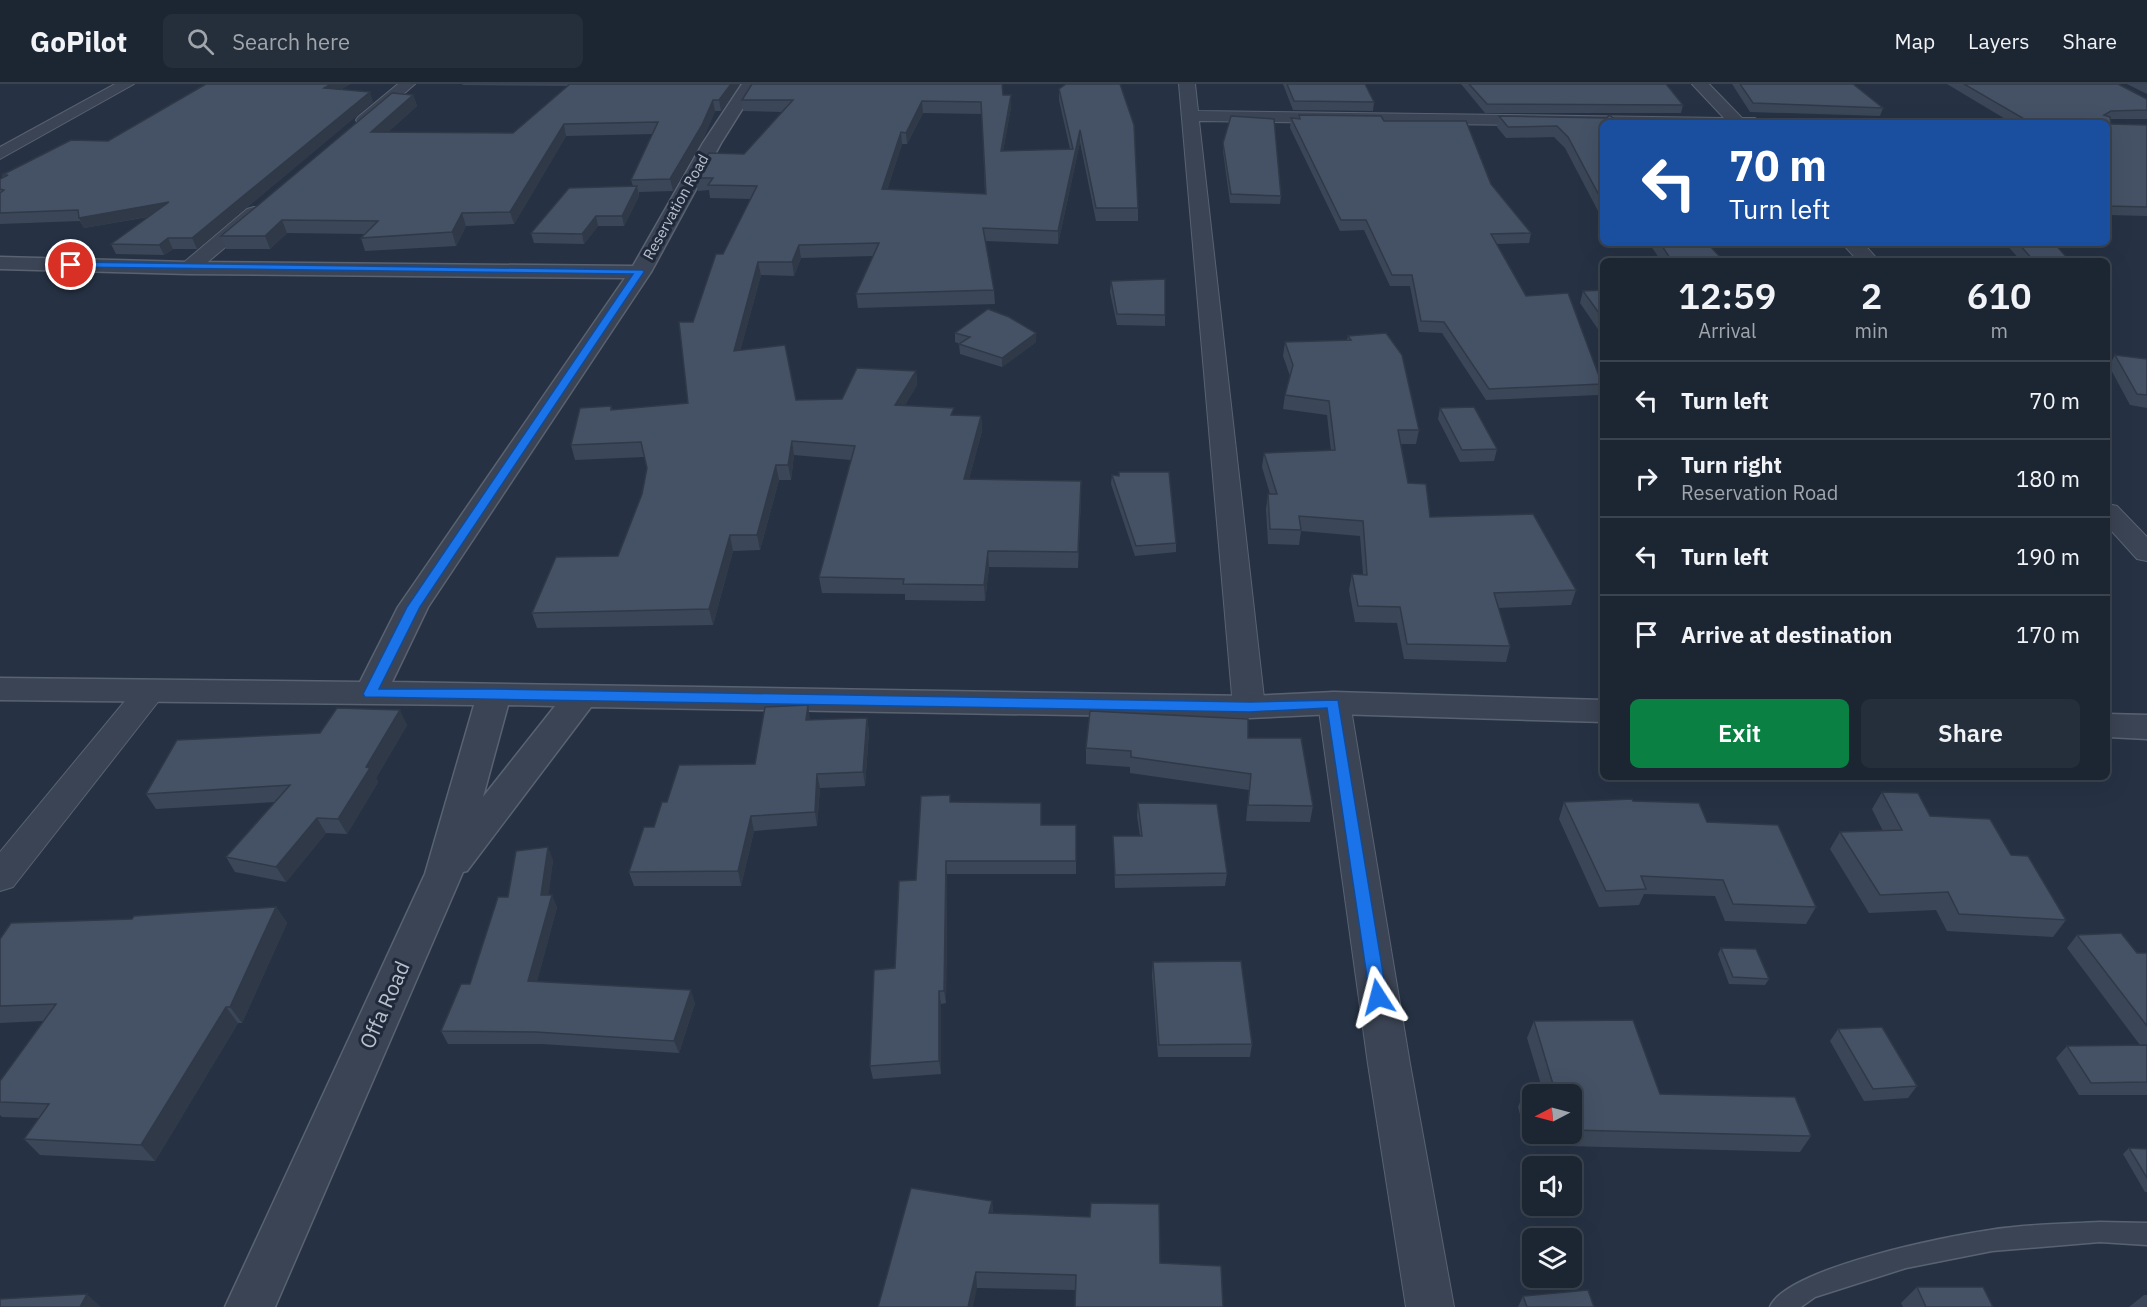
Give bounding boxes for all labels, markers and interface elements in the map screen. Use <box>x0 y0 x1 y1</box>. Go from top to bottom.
search box <box>163 14 583 68</box>
text: GoPilot <box>30 23 127 60</box>
icon: search <box>184 25 217 58</box>
text: Search here <box>232 27 350 56</box>
text: Map <box>1895 27 1935 55</box>
text: Layers <box>1968 27 2030 55</box>
text: Share <box>2063 27 2117 55</box>
text: 70 m <box>1729 138 1827 193</box>
icon: left <box>1630 144 1708 222</box>
street label: Reservation Road <box>639 151 712 263</box>
text: Turn left <box>1729 191 1830 226</box>
pin <box>45 239 96 290</box>
icon: arrive <box>54 248 87 281</box>
text: 12:59 <box>1678 272 1776 319</box>
text: 2 <box>1861 272 1882 319</box>
text: 610 <box>1967 272 2032 319</box>
text: Arrival <box>1698 317 1756 344</box>
text: min <box>1855 317 1888 344</box>
text: m <box>1990 317 2008 344</box>
icon: left <box>1630 384 1663 417</box>
text: Turn left <box>1681 386 1769 415</box>
text: 70 m <box>2029 386 2080 415</box>
text: Turn right <box>1681 450 1782 479</box>
icon: right <box>1630 462 1663 495</box>
text: 180 m <box>2016 464 2080 493</box>
text: Reservation Road <box>1681 479 1838 506</box>
icon: left <box>1630 540 1663 573</box>
text: Turn left <box>1681 542 1769 571</box>
text: 190 m <box>2016 542 2080 571</box>
icon: arrive <box>1630 618 1663 651</box>
text: Arrive at destination <box>1681 620 1892 649</box>
text: 170 m <box>2016 620 2080 649</box>
button: Exit <box>1630 699 1849 768</box>
button: Share <box>1861 699 2080 768</box>
street label: Offa Road <box>352 956 416 1053</box>
position arrow <box>1346 965 1410 1029</box>
north arrow <box>1522 1084 1582 1144</box>
map controls <box>1522 1084 1582 1288</box>
button: sound <box>1522 1156 1582 1216</box>
button: layers <box>1522 1228 1582 1288</box>

